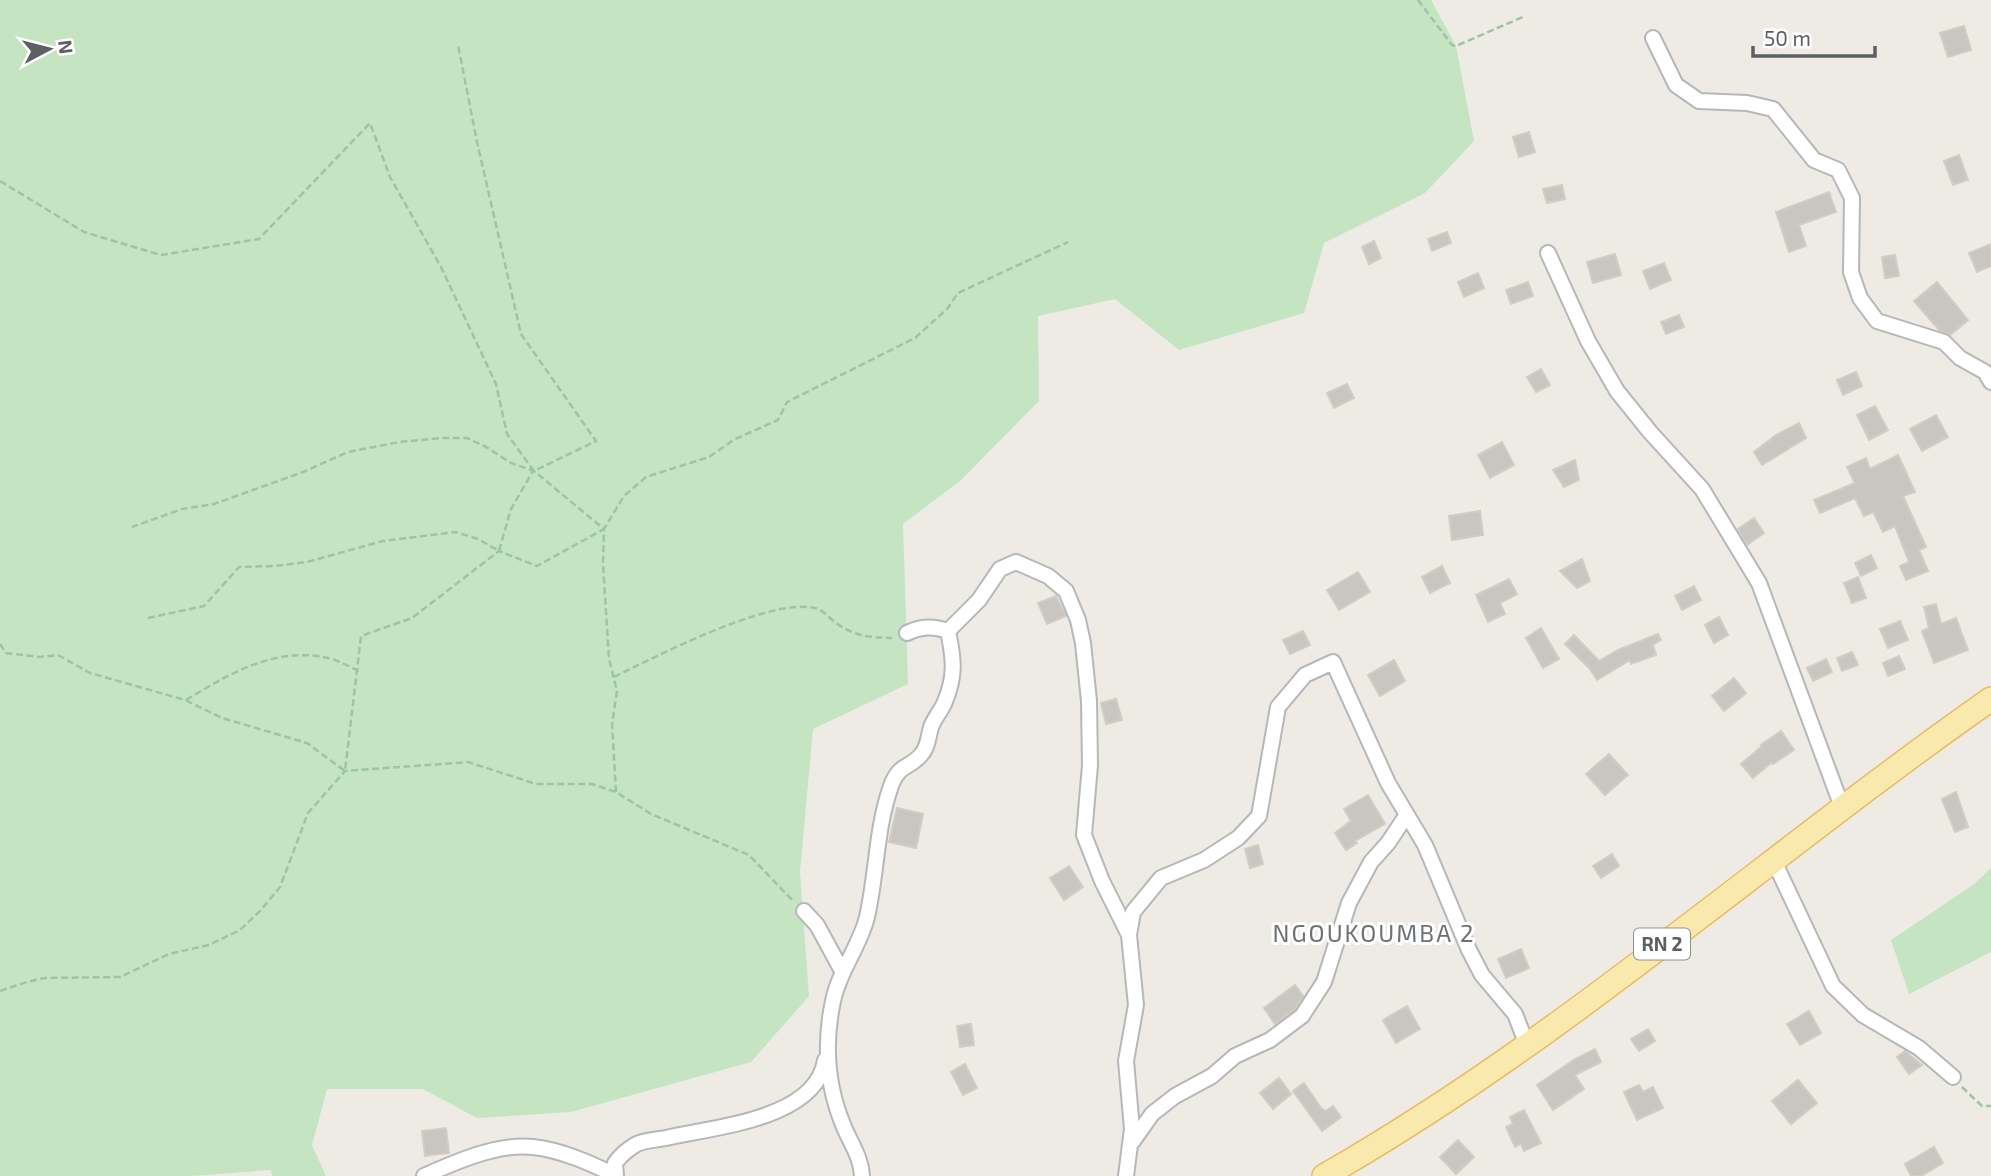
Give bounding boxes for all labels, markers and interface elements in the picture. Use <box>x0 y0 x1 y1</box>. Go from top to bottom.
north arrow <box>14 14 84 84</box>
scale bar <box>1753 14 1876 58</box>
text: 50 m <box>1764 25 1811 50</box>
text: N <box>54 39 79 55</box>
district label: NGOUKOUMBA 2 <box>1273 918 1475 947</box>
road number: RN 2 <box>1634 928 1690 960</box>

